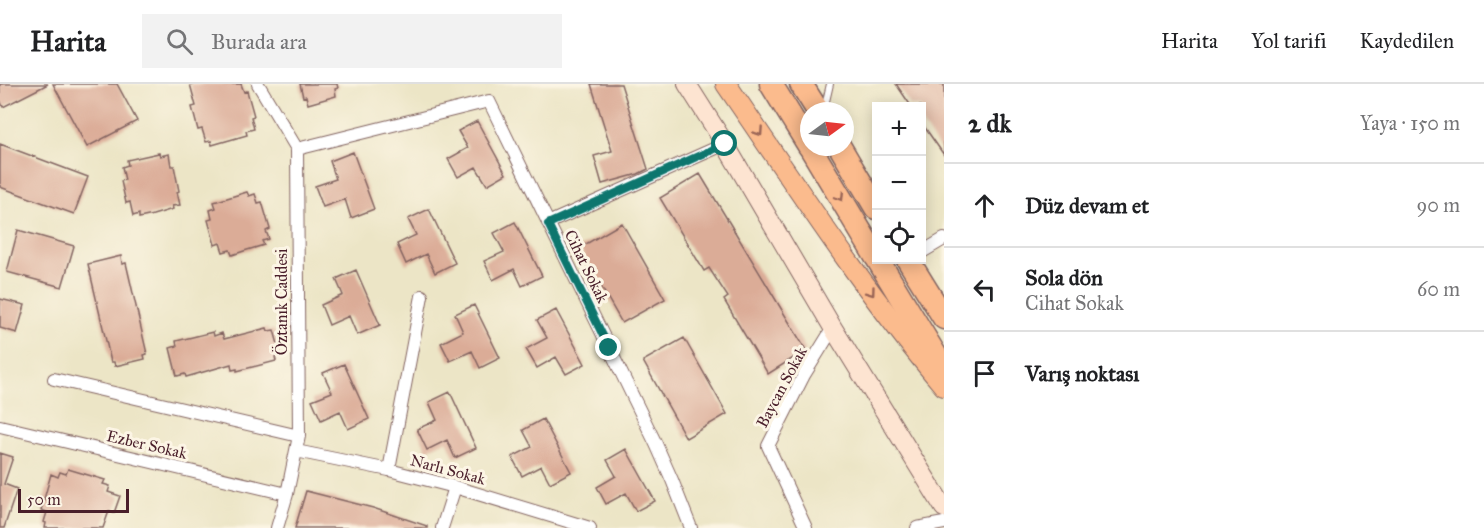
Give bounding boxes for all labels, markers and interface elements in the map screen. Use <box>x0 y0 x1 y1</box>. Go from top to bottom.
search box <box>142 14 562 68</box>
text: Harita <box>30 24 106 59</box>
icon: search <box>163 25 196 58</box>
text: Burada ara <box>211 28 307 55</box>
text: Harita <box>1161 28 1218 54</box>
text: Yol tarifi <box>1251 28 1327 54</box>
text: Kaydedilen <box>1360 28 1454 54</box>
north arrow <box>800 102 854 156</box>
map controls <box>872 102 926 264</box>
button: + <box>872 102 926 156</box>
text: 2 dk <box>968 107 1012 139</box>
text: Yaya · 150 m <box>1360 111 1460 135</box>
one-way arrow <box>752 126 763 137</box>
route start <box>711 130 737 156</box>
button: − <box>872 156 926 210</box>
icon: ahead <box>968 189 1001 222</box>
one-way arrow <box>833 191 845 201</box>
text: Düz devam et <box>1025 192 1149 219</box>
text: 90 m <box>1417 193 1460 217</box>
button: locate <box>872 210 926 264</box>
street label: Cihat Sokak <box>561 227 613 306</box>
street label: Öztanık Caddesi <box>271 248 291 355</box>
text: Sola dön <box>1025 264 1103 291</box>
icon: left <box>968 273 1001 306</box>
text: 60 m <box>1417 277 1460 301</box>
one-way arrow <box>863 286 874 297</box>
text: Cihat Sokak <box>1025 291 1124 315</box>
route end <box>595 334 621 360</box>
street label: Baycan Sokak <box>752 343 811 431</box>
icon: arrive <box>968 357 1001 390</box>
text: Varış noktası <box>1025 360 1139 387</box>
street label: Ezber Sokak <box>105 426 189 463</box>
street label: Narlı Sokak <box>408 450 488 489</box>
scale bar <box>18 486 129 514</box>
text: 50 m <box>27 490 61 509</box>

